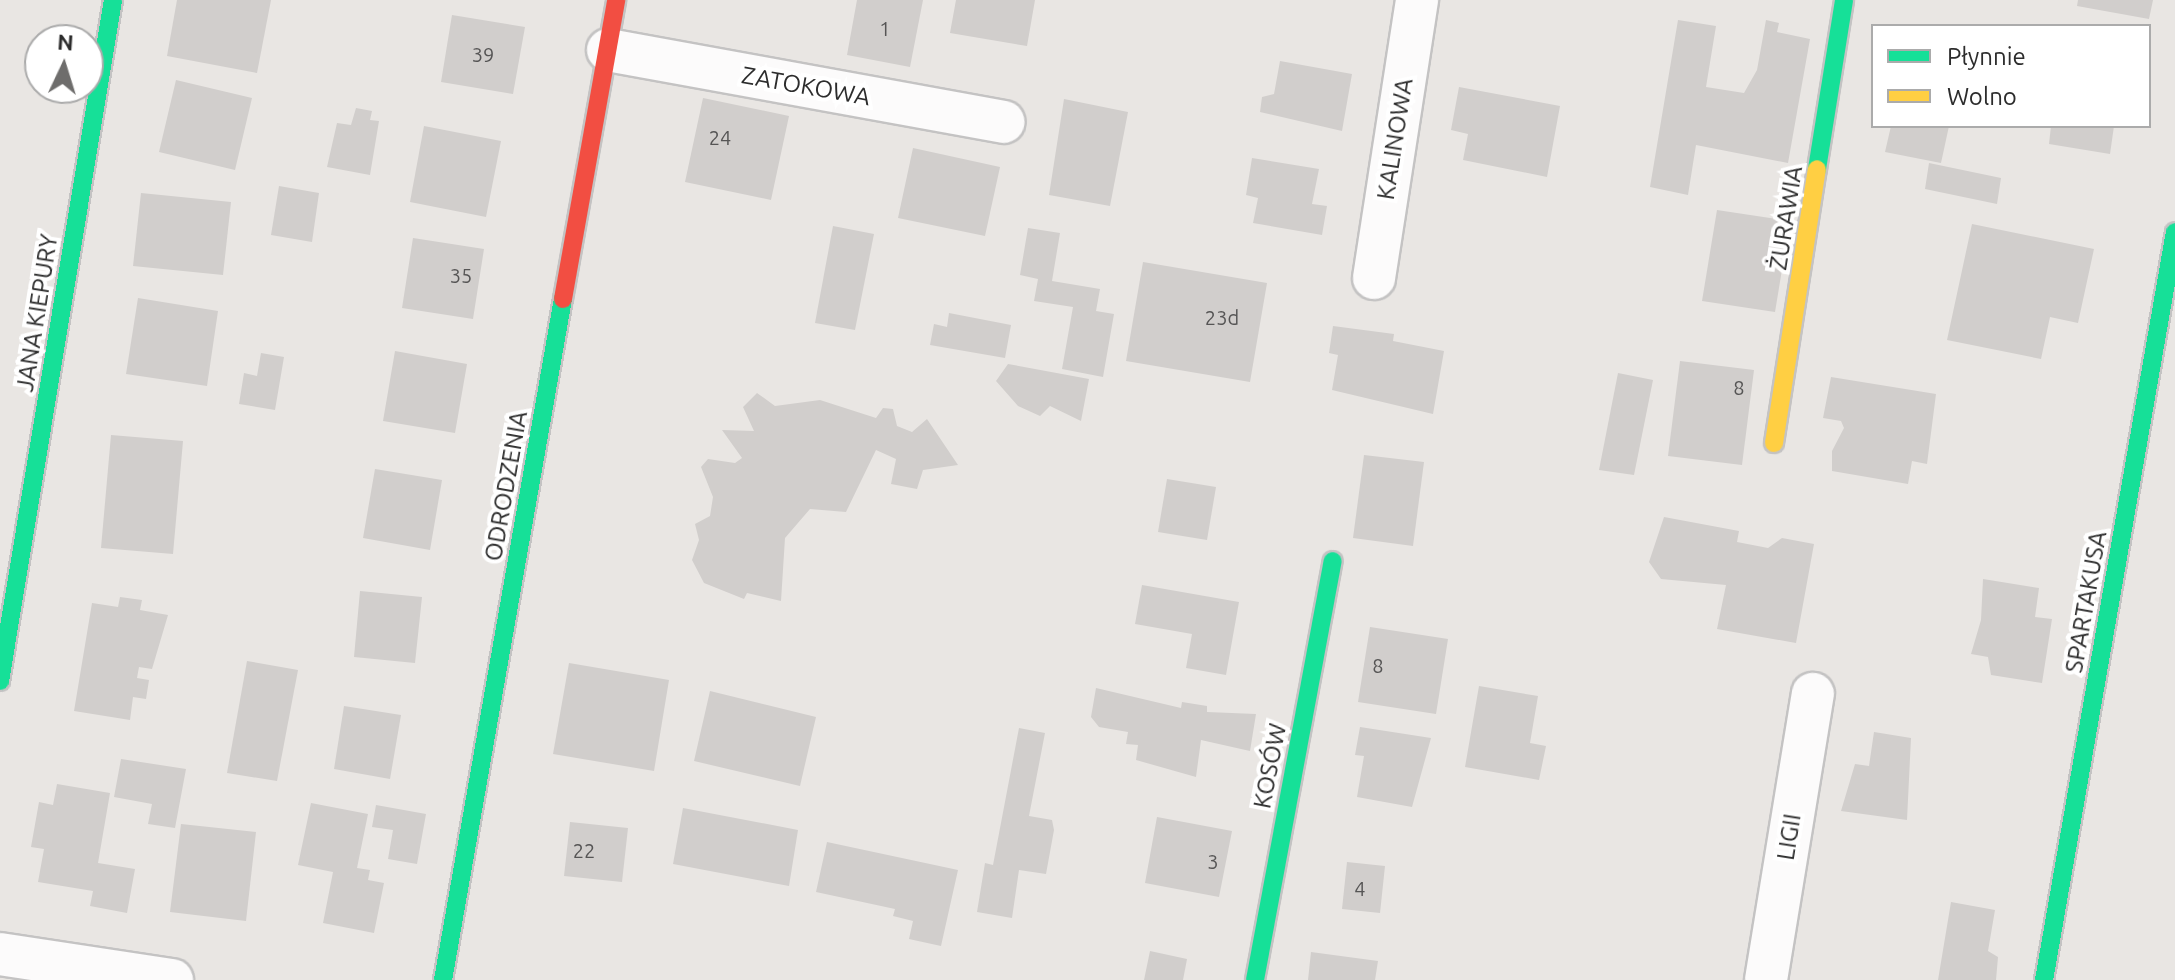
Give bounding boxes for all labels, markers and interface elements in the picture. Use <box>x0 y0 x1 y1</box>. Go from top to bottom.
house number: 1 <box>879 16 891 40</box>
north arrow <box>24 24 104 104</box>
legend <box>1871 24 2151 128</box>
text: N <box>56 29 75 55</box>
house number: 39 <box>472 42 494 66</box>
text: Płynnie <box>1947 43 2026 70</box>
street label: ZATOKOWA <box>740 61 872 111</box>
street label: KALINOWA <box>1371 76 1419 202</box>
text: Wolno <box>1947 83 2017 110</box>
house number: 24 <box>709 125 731 149</box>
street label: ŻURAWIA <box>1764 164 1808 272</box>
street label: JANA KIEPURY <box>10 232 64 394</box>
house number: 35 <box>450 263 472 287</box>
house number: 23d <box>1205 305 1239 329</box>
house number: 8 <box>1733 375 1745 399</box>
street label: ODRODZENIA <box>479 409 533 563</box>
street label: SPARTAKUSA <box>2059 529 2113 675</box>
house number: 8 <box>1372 653 1384 677</box>
street label: KOSÓW <box>1248 721 1292 811</box>
street label: LIGII <box>1771 812 1807 862</box>
house number: 22 <box>573 838 595 862</box>
house number: 3 <box>1207 849 1219 873</box>
house number: 4 <box>1354 876 1366 900</box>

